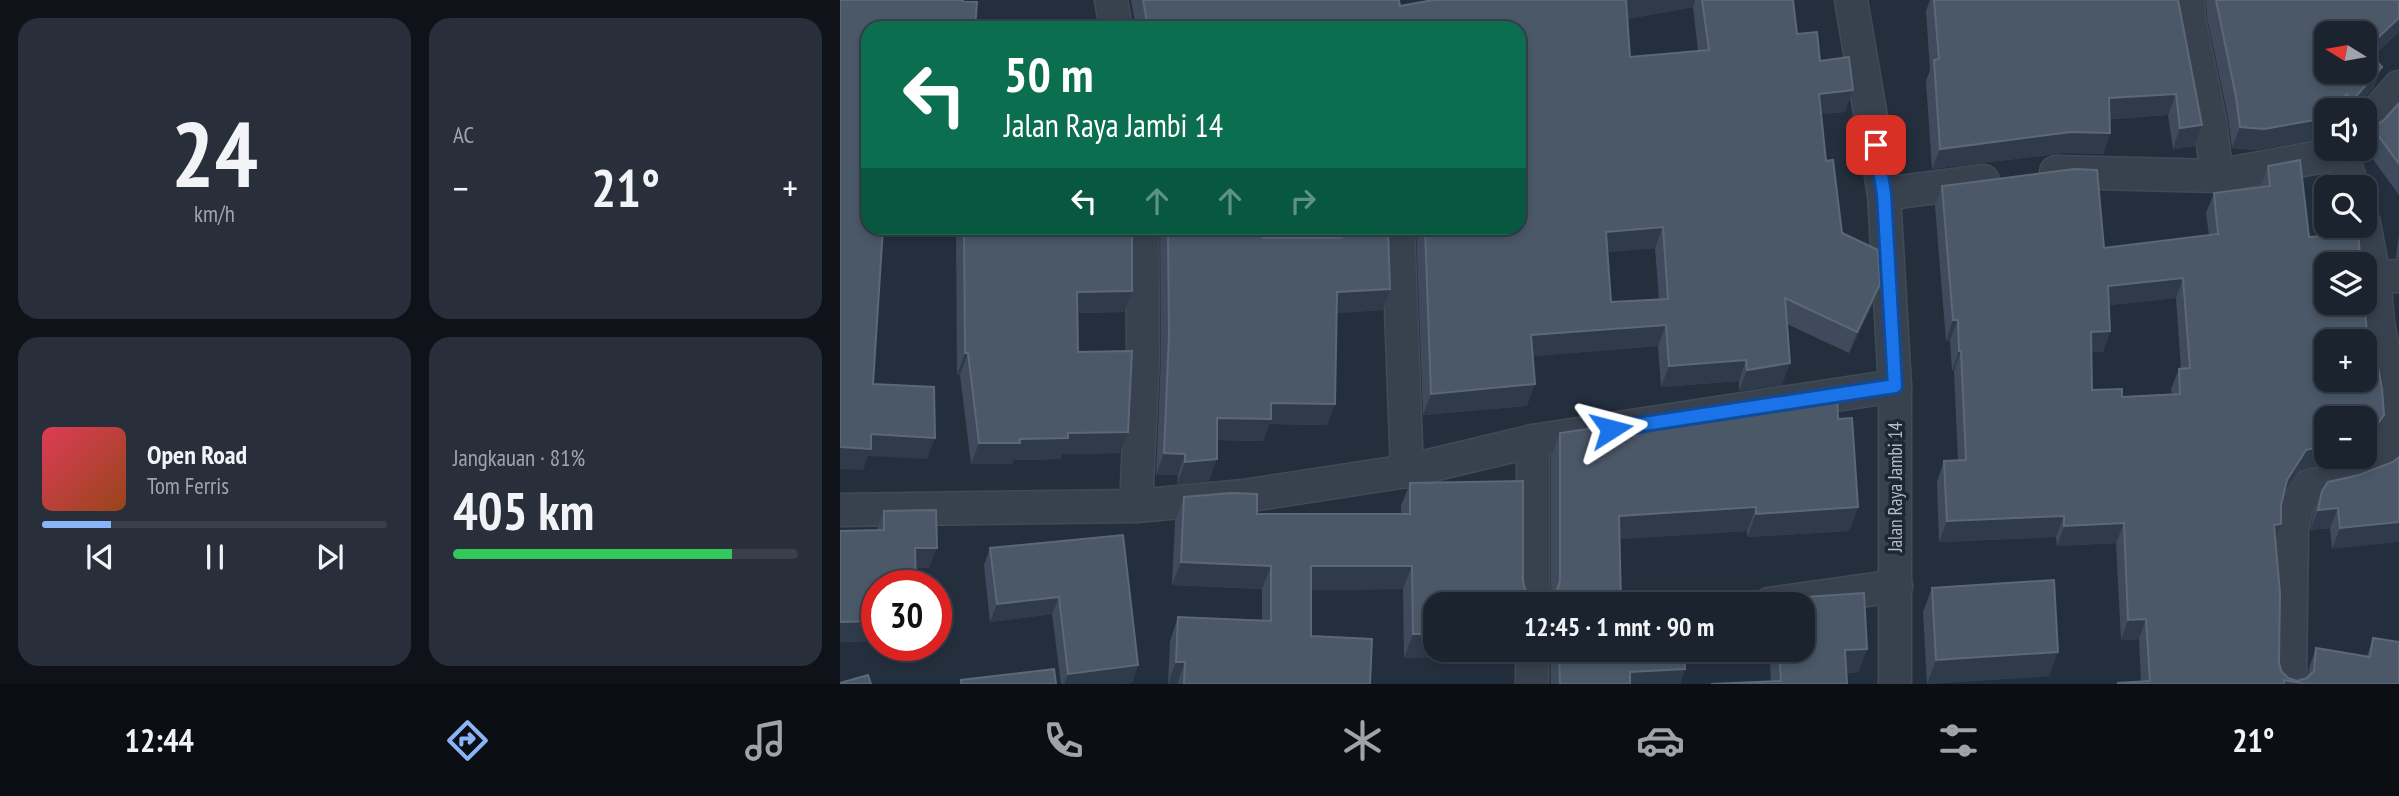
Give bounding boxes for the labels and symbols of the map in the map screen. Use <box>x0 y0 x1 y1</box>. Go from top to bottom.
north arrow <box>2314 21 2376 84</box>
pin <box>1846 115 1906 175</box>
position arrow <box>1574 392 1648 466</box>
street label: Jalan Raya Jambi 14 <box>1883 422 1907 553</box>
speed limit sign: 30 <box>861 570 952 661</box>

